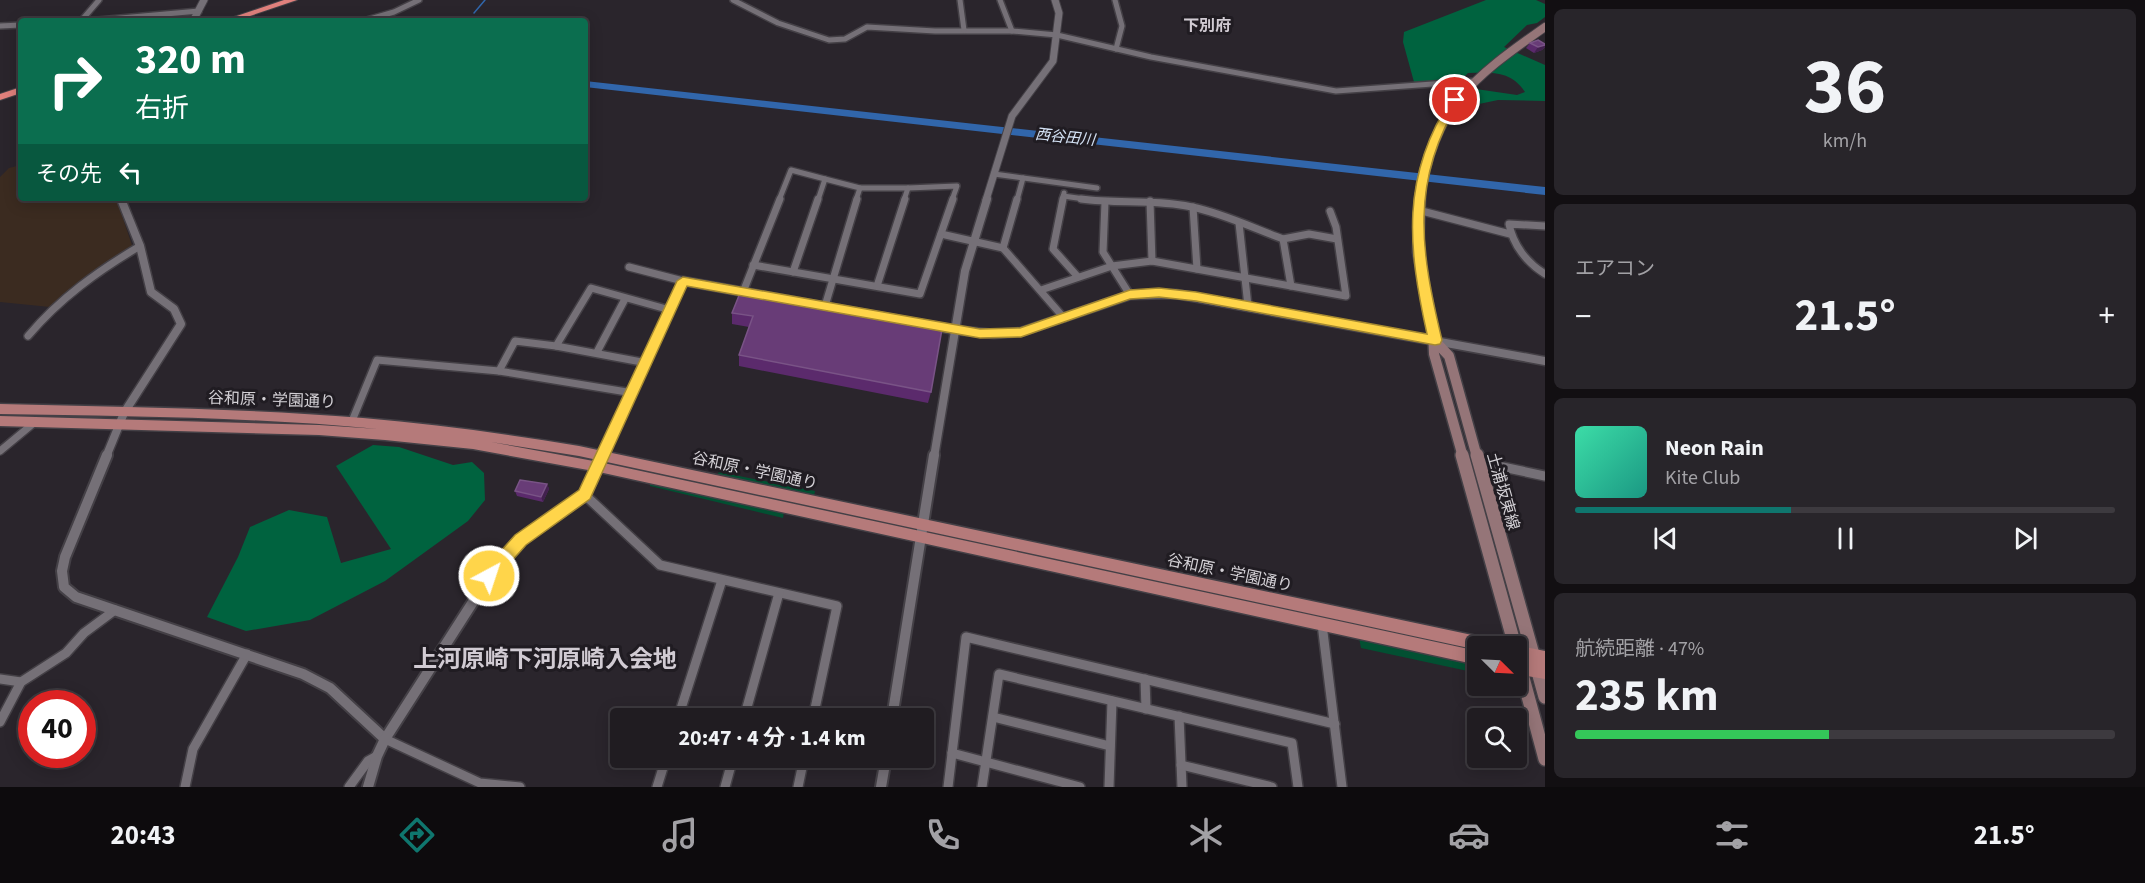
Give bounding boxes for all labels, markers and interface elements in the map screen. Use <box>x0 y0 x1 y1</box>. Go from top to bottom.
district label: 下別府 <box>1183 15 1231 37</box>
text: 320 m <box>135 30 246 90</box>
text: 36 <box>1804 32 1886 143</box>
icon: right <box>36 42 114 120</box>
pin <box>1429 74 1480 125</box>
icon: arrive <box>1438 83 1471 116</box>
text: 右折 <box>135 89 189 128</box>
water label: 西谷田川 <box>1034 124 1098 151</box>
text: km/h <box>1823 127 1867 155</box>
icon: left <box>114 156 147 189</box>
text: その先 <box>36 158 102 190</box>
text: エアコン <box>1575 255 1655 283</box>
text: 21.5° <box>1794 284 1896 348</box>
text: − <box>1575 293 1591 340</box>
text: + <box>2099 293 2115 340</box>
street label: 谷和原・学園通り <box>208 387 336 413</box>
text: Neon Rain <box>1665 432 1764 464</box>
street label: 谷和原・学園通り <box>690 447 820 495</box>
street label: 土浦坂東線 <box>1481 450 1525 533</box>
text: Kite Club <box>1665 464 1740 492</box>
icon: previous <box>1649 522 1682 555</box>
icon: pause <box>1829 522 1862 555</box>
icon: next <box>2009 522 2042 555</box>
position arrow <box>457 544 521 608</box>
street label: 谷和原・学園通り <box>1165 549 1295 597</box>
text: 航続距離 · 47% <box>1575 635 1704 663</box>
north arrow <box>1467 636 1527 696</box>
map controls <box>1467 636 1527 768</box>
district label: 上河原崎下河原崎入会地 <box>413 642 677 677</box>
text: 235 km <box>1575 664 1719 728</box>
speed limit sign: 40 <box>18 690 96 768</box>
button: search <box>1467 708 1527 768</box>
text: 20:47 · 4 分 · 1.4 km <box>678 722 866 754</box>
icon: directions <box>396 814 438 856</box>
icon: music <box>659 814 701 856</box>
icon: phone <box>922 814 964 856</box>
icon: climate <box>1185 814 1227 856</box>
icon: car <box>1448 814 1490 856</box>
icon: filters <box>1711 814 1753 856</box>
text: 20:43 <box>110 816 176 855</box>
text: 21.5° <box>1974 816 2035 855</box>

